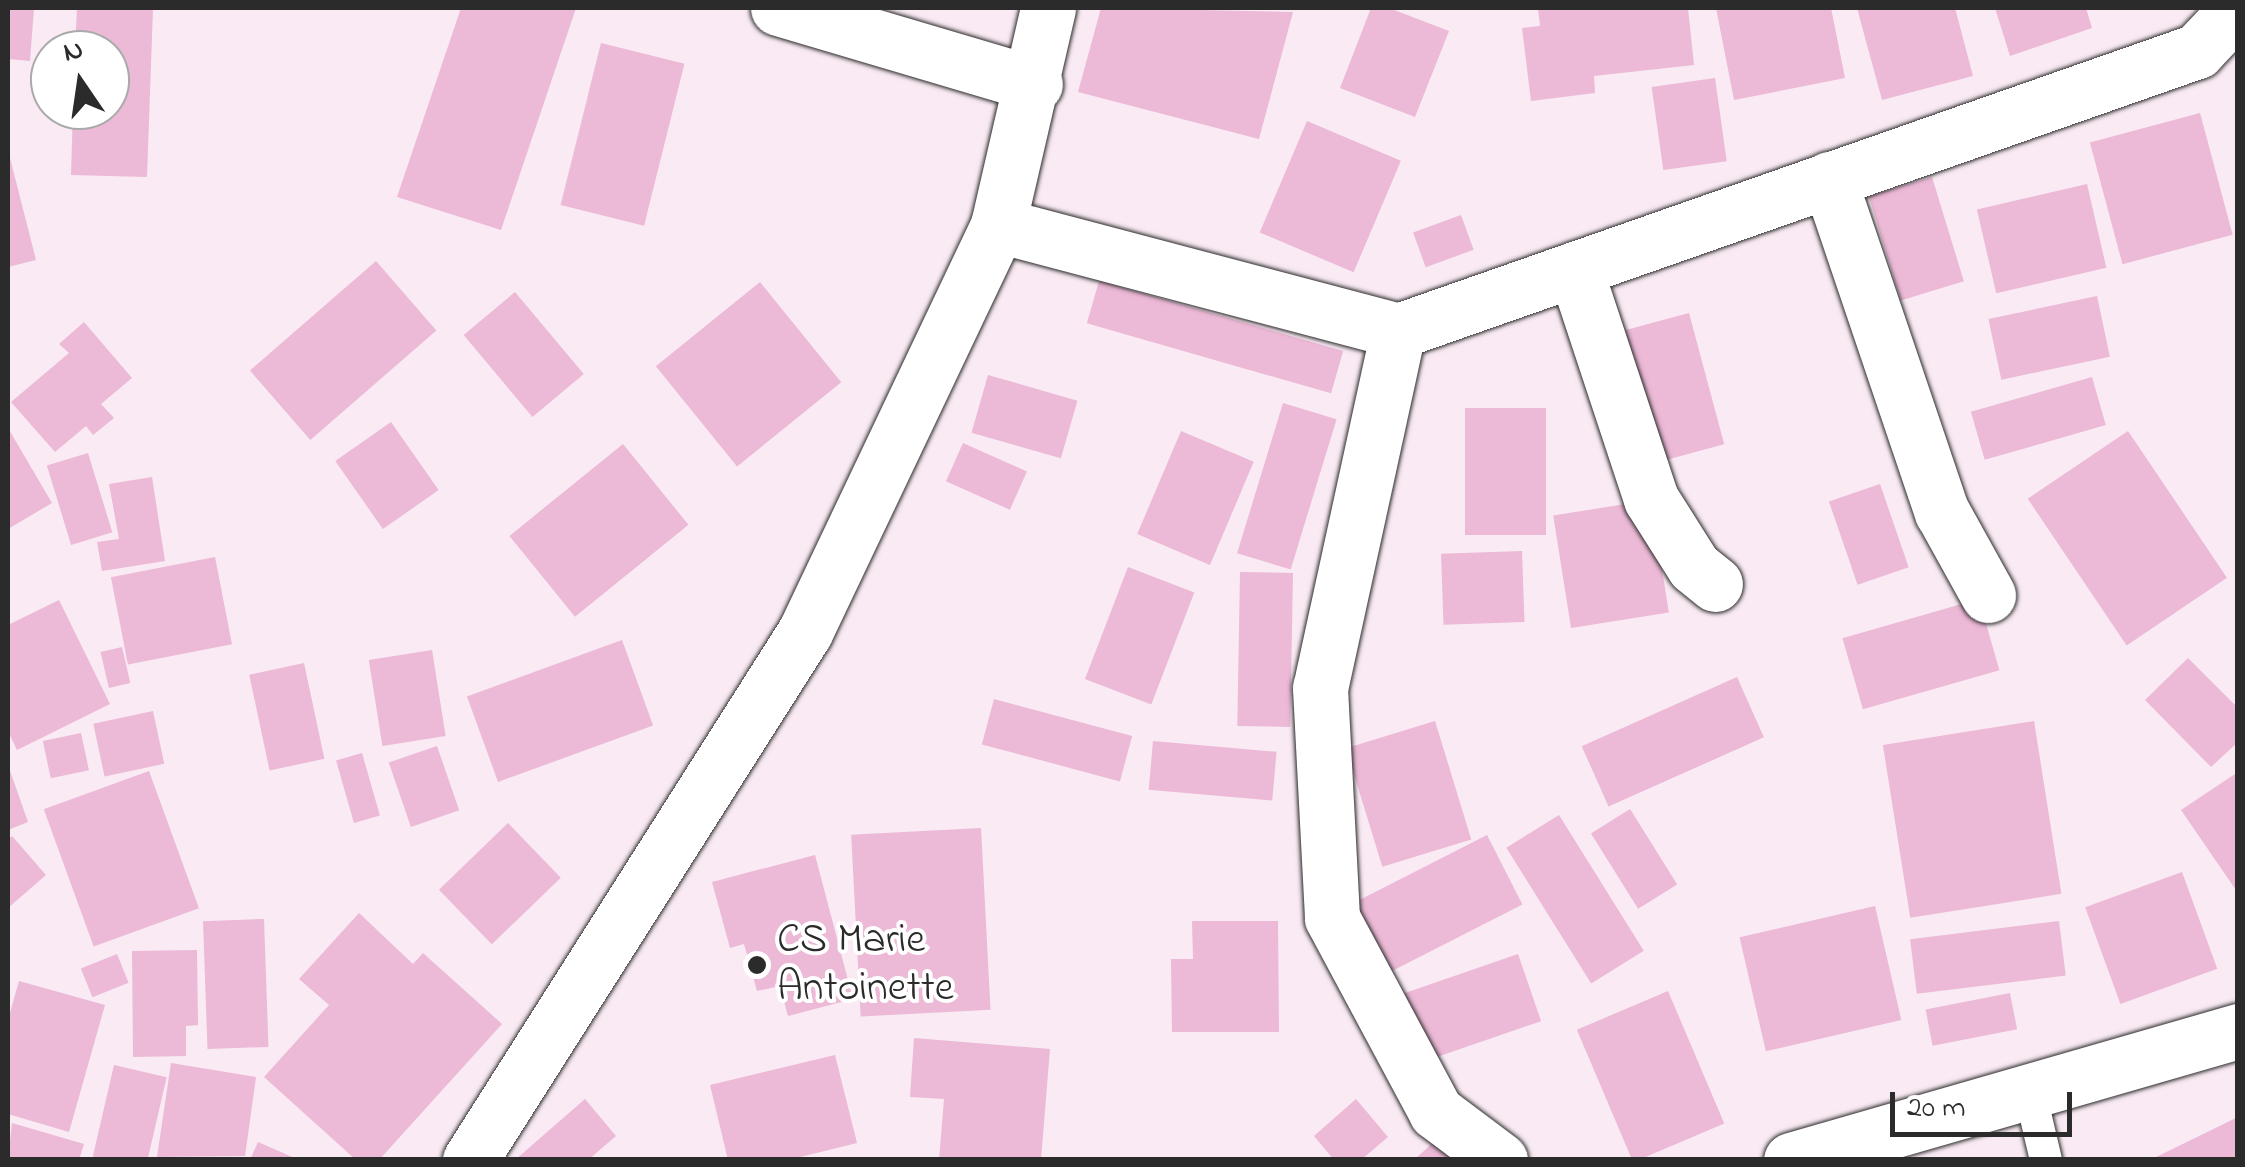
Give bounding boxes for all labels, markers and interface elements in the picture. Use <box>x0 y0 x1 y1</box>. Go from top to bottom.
north arrow <box>30 30 130 130</box>
text: N <box>60 30 87 74</box>
place label: CS Marie Antoinette <box>777 916 954 1014</box>
marker: CS Marie Antoinette <box>746 954 768 976</box>
scale bar <box>1895 1072 2078 1134</box>
text: 20 m <box>1907 1087 1966 1131</box>

